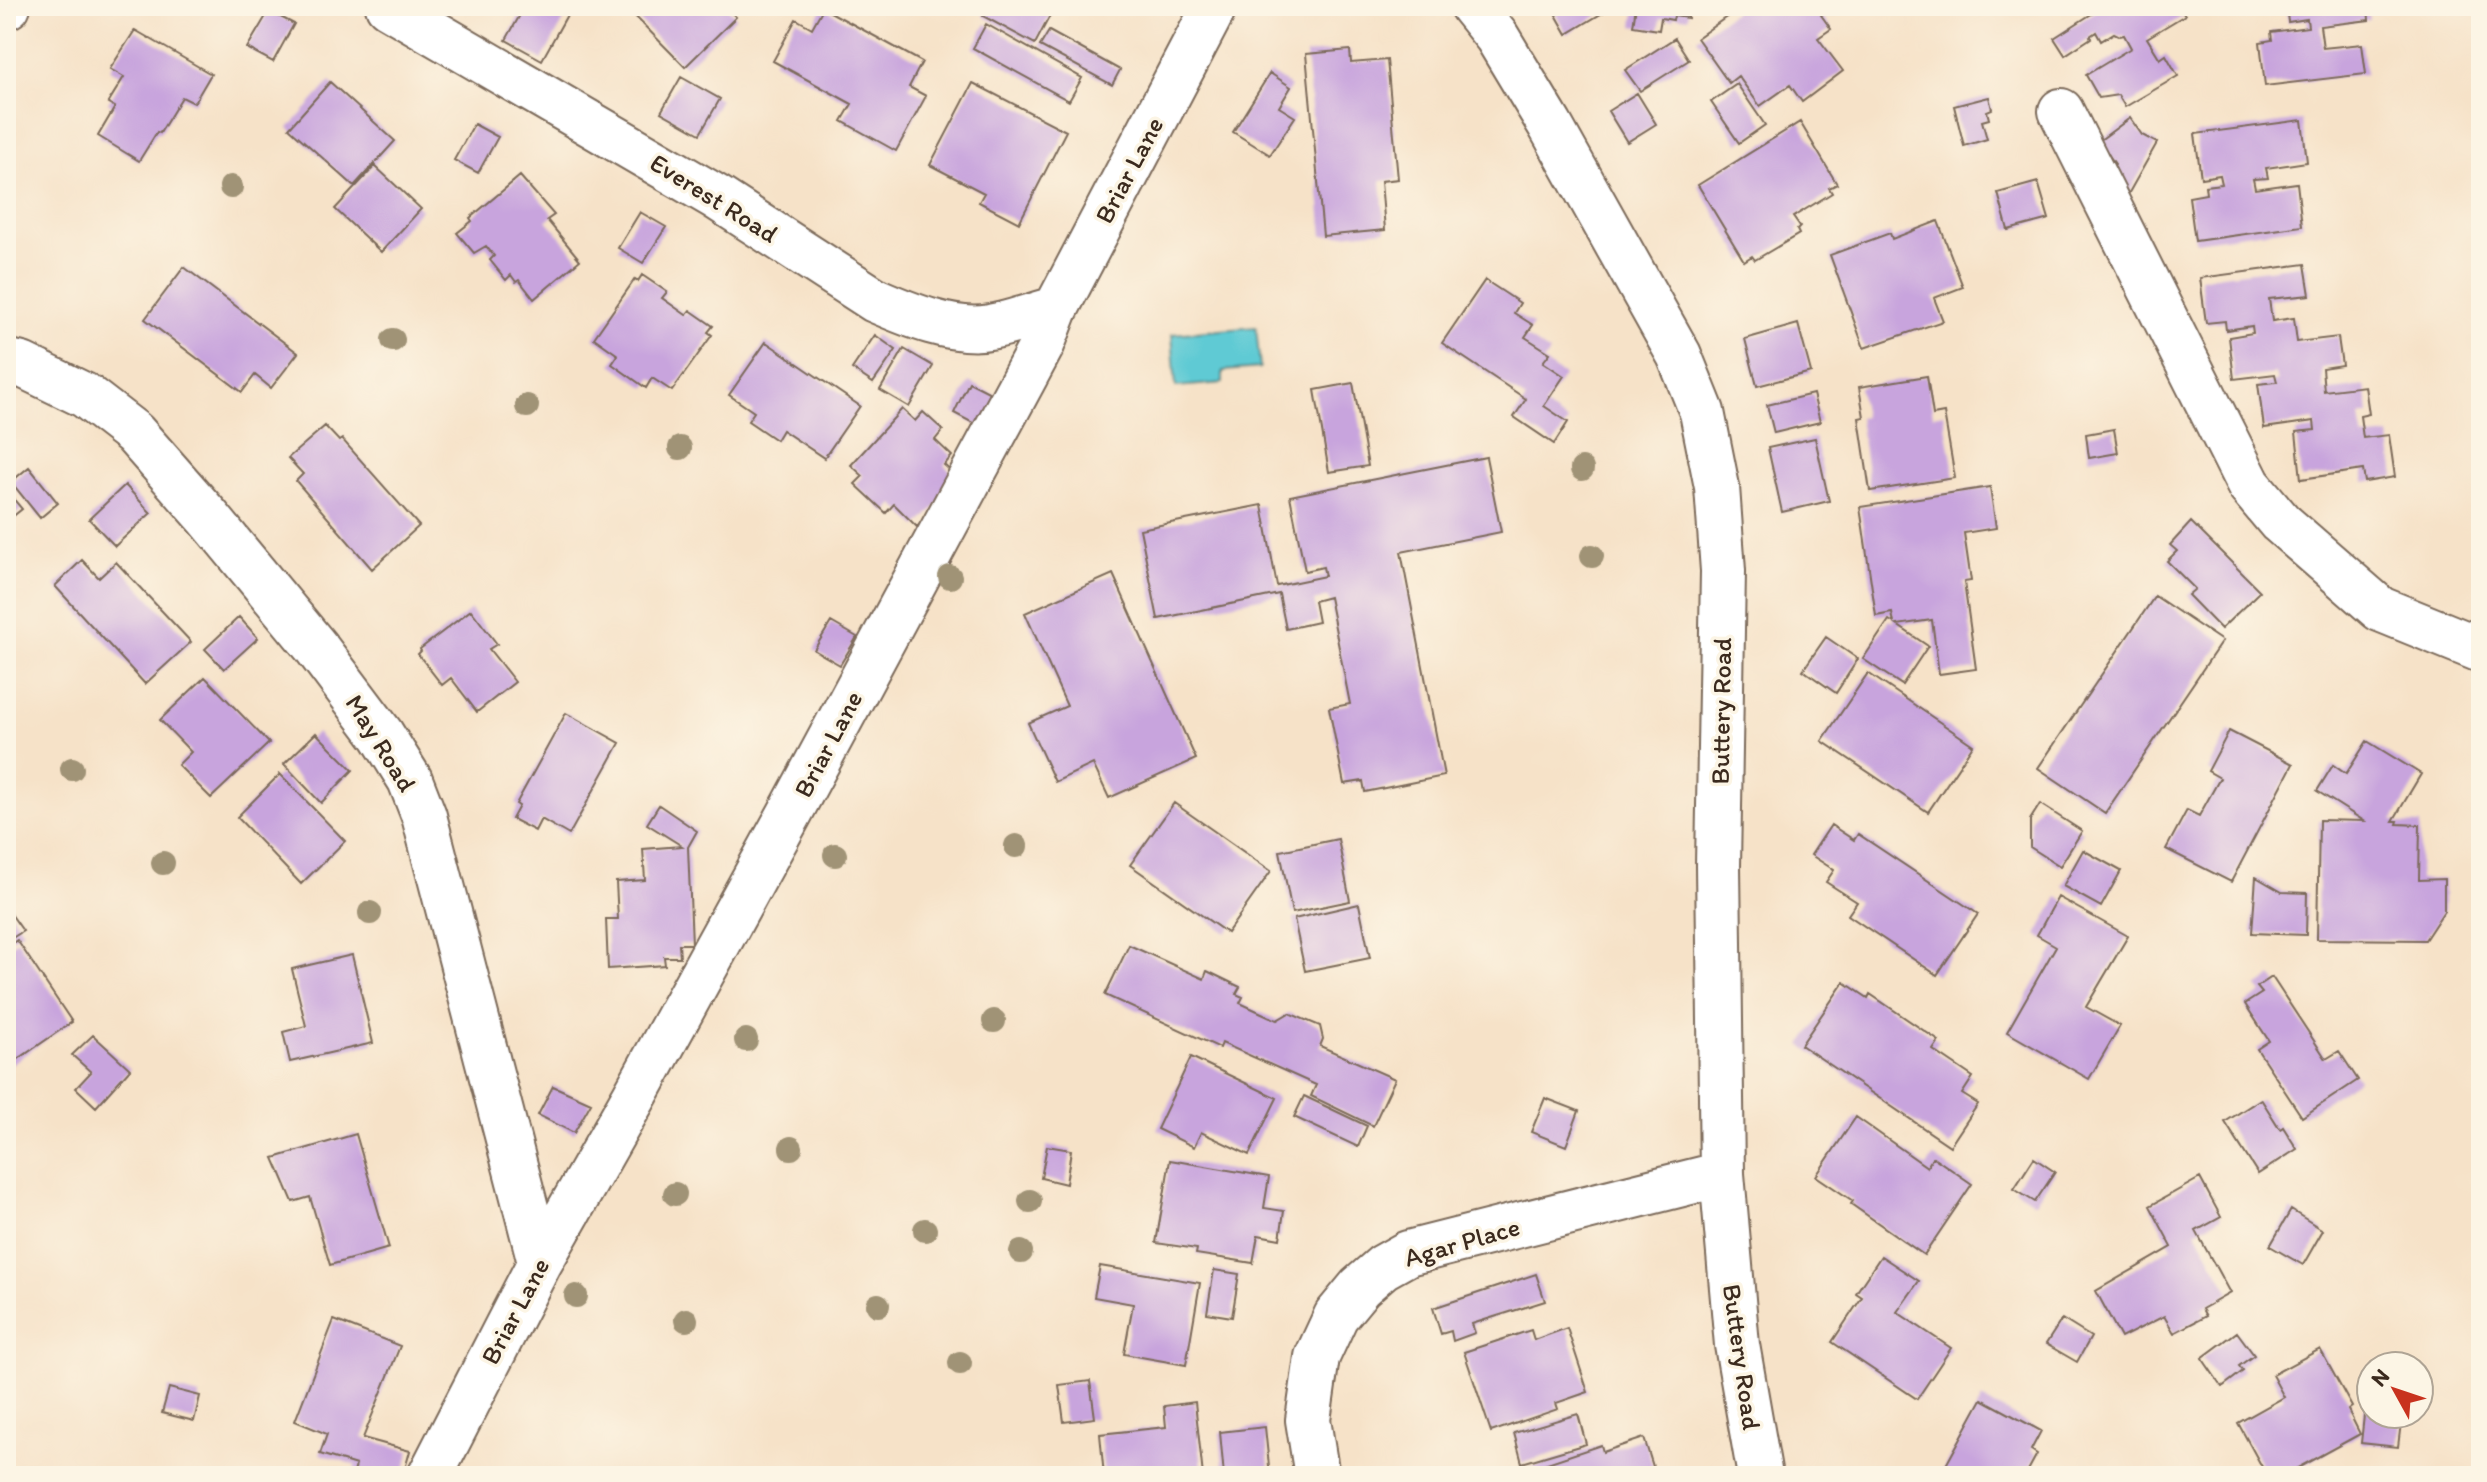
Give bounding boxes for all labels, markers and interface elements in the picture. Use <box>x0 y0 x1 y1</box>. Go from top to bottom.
street label: Briar Lane <box>1088 111 1170 229</box>
street label: Everest Road <box>644 146 784 250</box>
street label: Buttery Road <box>1704 637 1738 785</box>
street label: Briar Lane <box>787 685 869 803</box>
street label: May Road <box>339 689 423 798</box>
street label: Agar Place <box>1400 1210 1524 1274</box>
street label: Briar Lane <box>474 1252 556 1370</box>
street label: Buttery Road <box>1716 1282 1768 1432</box>
north arrow <box>2355 1350 2435 1430</box>
text: N <box>2365 1363 2395 1392</box>

